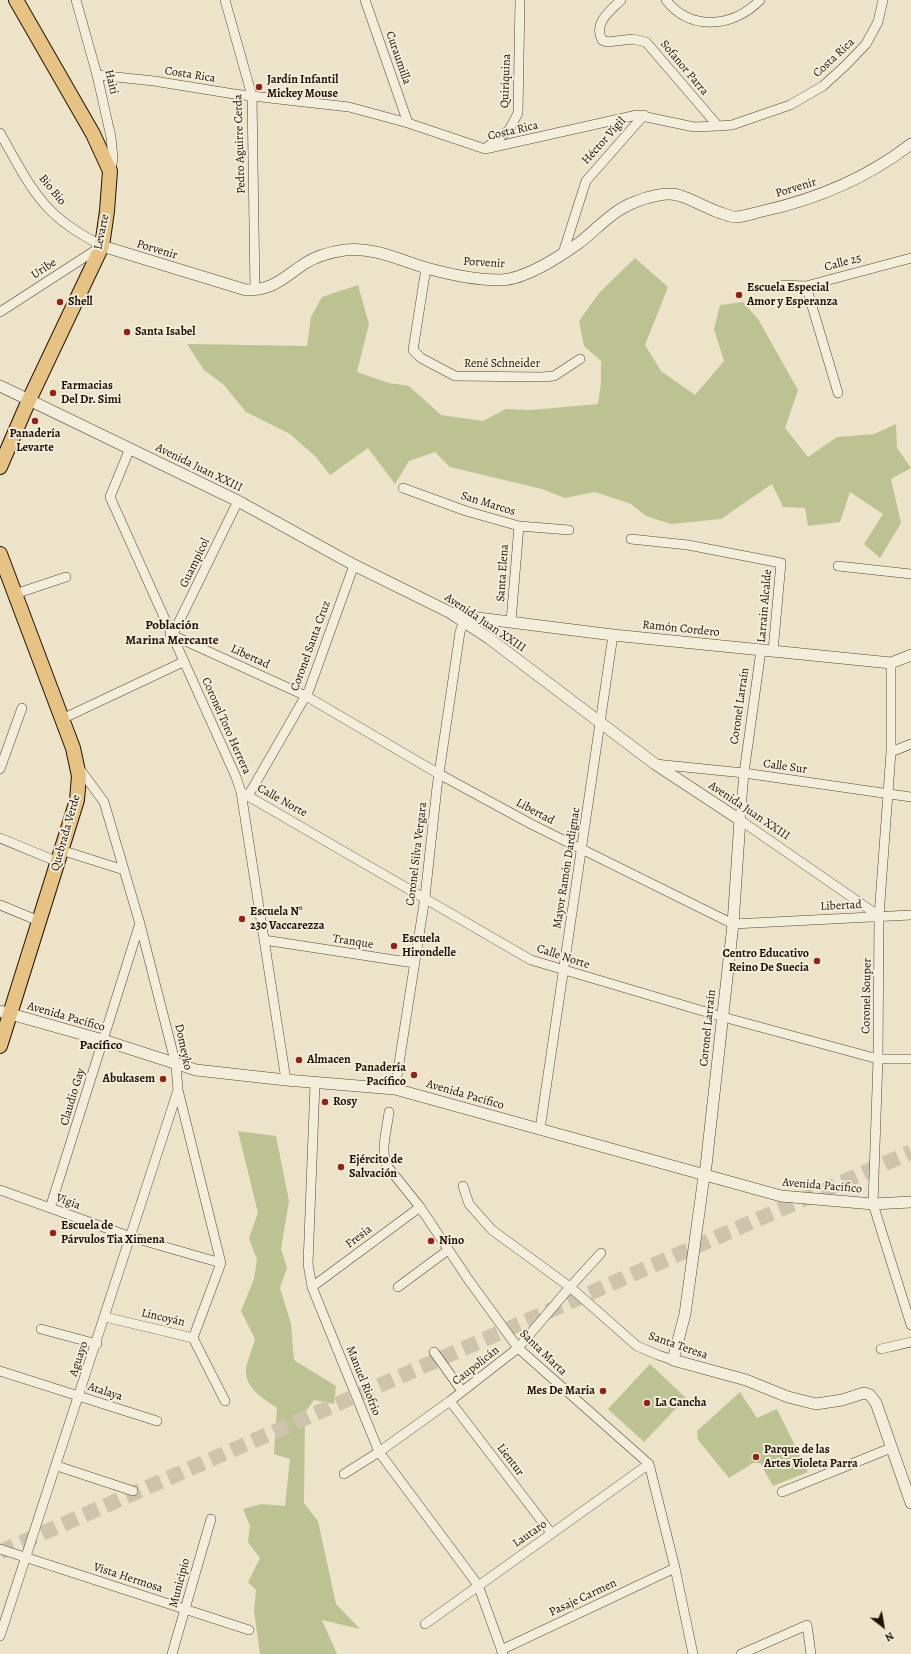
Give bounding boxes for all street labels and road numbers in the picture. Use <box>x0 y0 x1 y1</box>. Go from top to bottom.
street label: Curaumilla <box>382 29 414 87</box>
street label: Costa Rica <box>810 35 858 81</box>
street label: Sofanor Parra <box>657 37 711 99</box>
street label: Quiriquina <box>498 54 514 108</box>
street label: Costa Rica <box>164 64 216 86</box>
street label: Haití <box>101 68 121 96</box>
street label: Pedro Aguirre Cerda <box>231 94 249 194</box>
street label: Héctor Vigil <box>579 114 629 168</box>
street label: Costa Rica <box>486 118 540 144</box>
street label: Bio Bio <box>35 172 69 208</box>
street label: Porvenir <box>774 175 818 201</box>
street label: Levarte <box>91 213 113 251</box>
street label: Porvenir <box>135 237 179 263</box>
street label: Calle 25 <box>823 251 863 275</box>
street label: Porvenir <box>463 254 505 272</box>
street label: Uribe <box>29 256 59 282</box>
street label: René Schneider <box>464 357 540 371</box>
street label: Avenida Juan XXIII <box>153 441 245 495</box>
street label: San Marcos <box>459 489 517 519</box>
street label: Guampicol <box>177 536 213 590</box>
street label: Santa Elena <box>494 544 512 602</box>
street label: Larrain Alcalde <box>755 569 775 643</box>
street label: Avenida Juan XXIII <box>442 590 528 656</box>
street label: Coronel Santa Cruz <box>288 599 334 693</box>
street label: Ramón Cordero <box>642 618 720 640</box>
street label: Libertad <box>228 642 272 672</box>
street label: Coronel Larraín <box>727 667 753 745</box>
street label: Coronel Toro Herrera <box>198 675 254 777</box>
street label: Calle Sur <box>762 757 808 777</box>
street label: Avenida Juan XXIII <box>706 778 792 844</box>
street label: Calle Norte <box>254 781 310 821</box>
street label: Quebrada Verde <box>48 793 84 873</box>
street label: Libertad <box>513 796 557 828</box>
street label: Coronel Silva Vergara <box>403 801 431 907</box>
street label: Mayor Ramón Dardignac <box>550 806 584 930</box>
street label: Libertad <box>820 898 862 914</box>
street label: Tranque <box>332 932 374 952</box>
street label: Calle Norte <box>535 942 591 972</box>
street label: Coronel Souper <box>859 958 875 1034</box>
street label: Coronel Larraín <box>697 989 719 1067</box>
street label: Avenida Pacífico <box>26 999 106 1035</box>
street label: Domeyko <box>171 1023 195 1071</box>
street label: Claudio Gay <box>57 1067 89 1127</box>
street label: Avenida Pacífico <box>425 1077 505 1113</box>
street label: Avenida Pacífico <box>782 1175 862 1197</box>
street label: Vigia <box>54 1191 82 1213</box>
street label: Fresia <box>343 1222 375 1252</box>
street label: Lincoyán <box>140 1306 186 1330</box>
street label: Santa Marta <box>516 1327 570 1379</box>
street label: Santa Teresa <box>646 1329 710 1363</box>
street label: Aguayo <box>66 1340 92 1378</box>
street label: Caupolicán <box>450 1343 502 1389</box>
street label: Manuel Riofrio <box>342 1344 384 1418</box>
street label: Atalaya <box>86 1380 124 1404</box>
street label: Lientur <box>493 1441 527 1479</box>
street label: Lautaro <box>510 1517 550 1551</box>
street label: Municipio <box>167 1557 193 1609</box>
street label: Vista Hermosa <box>91 1560 165 1596</box>
street label: Pasaje Carmen <box>547 1576 619 1620</box>

